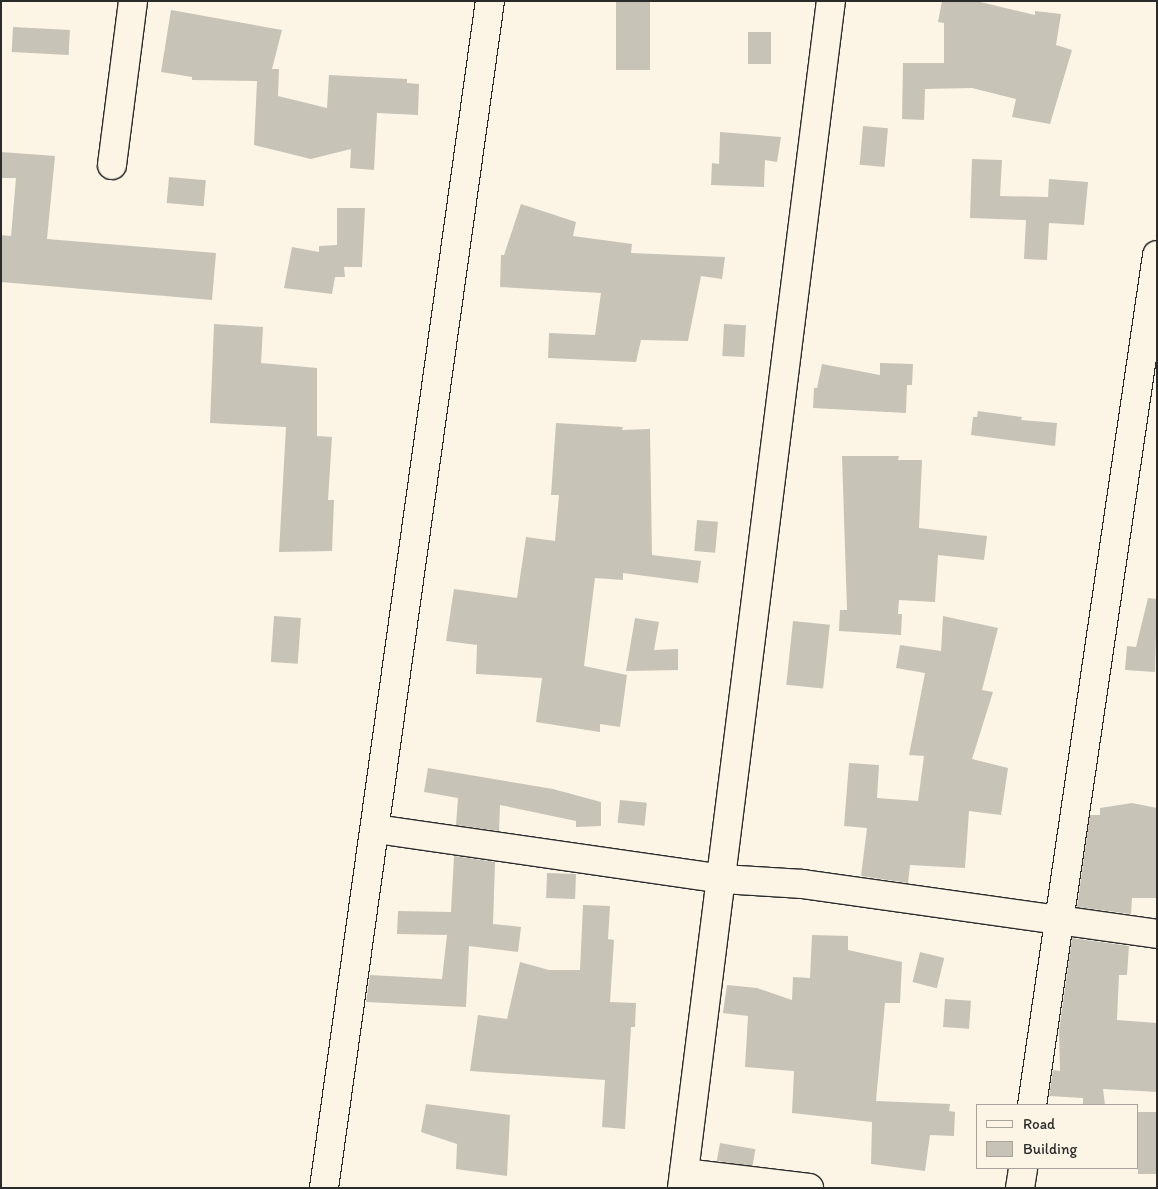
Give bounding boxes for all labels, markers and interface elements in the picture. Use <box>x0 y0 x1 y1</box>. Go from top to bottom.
legend <box>976 1104 1138 1169</box>
text: Road <box>1023 1115 1055 1133</box>
text: Building <box>1023 1140 1077 1158</box>

